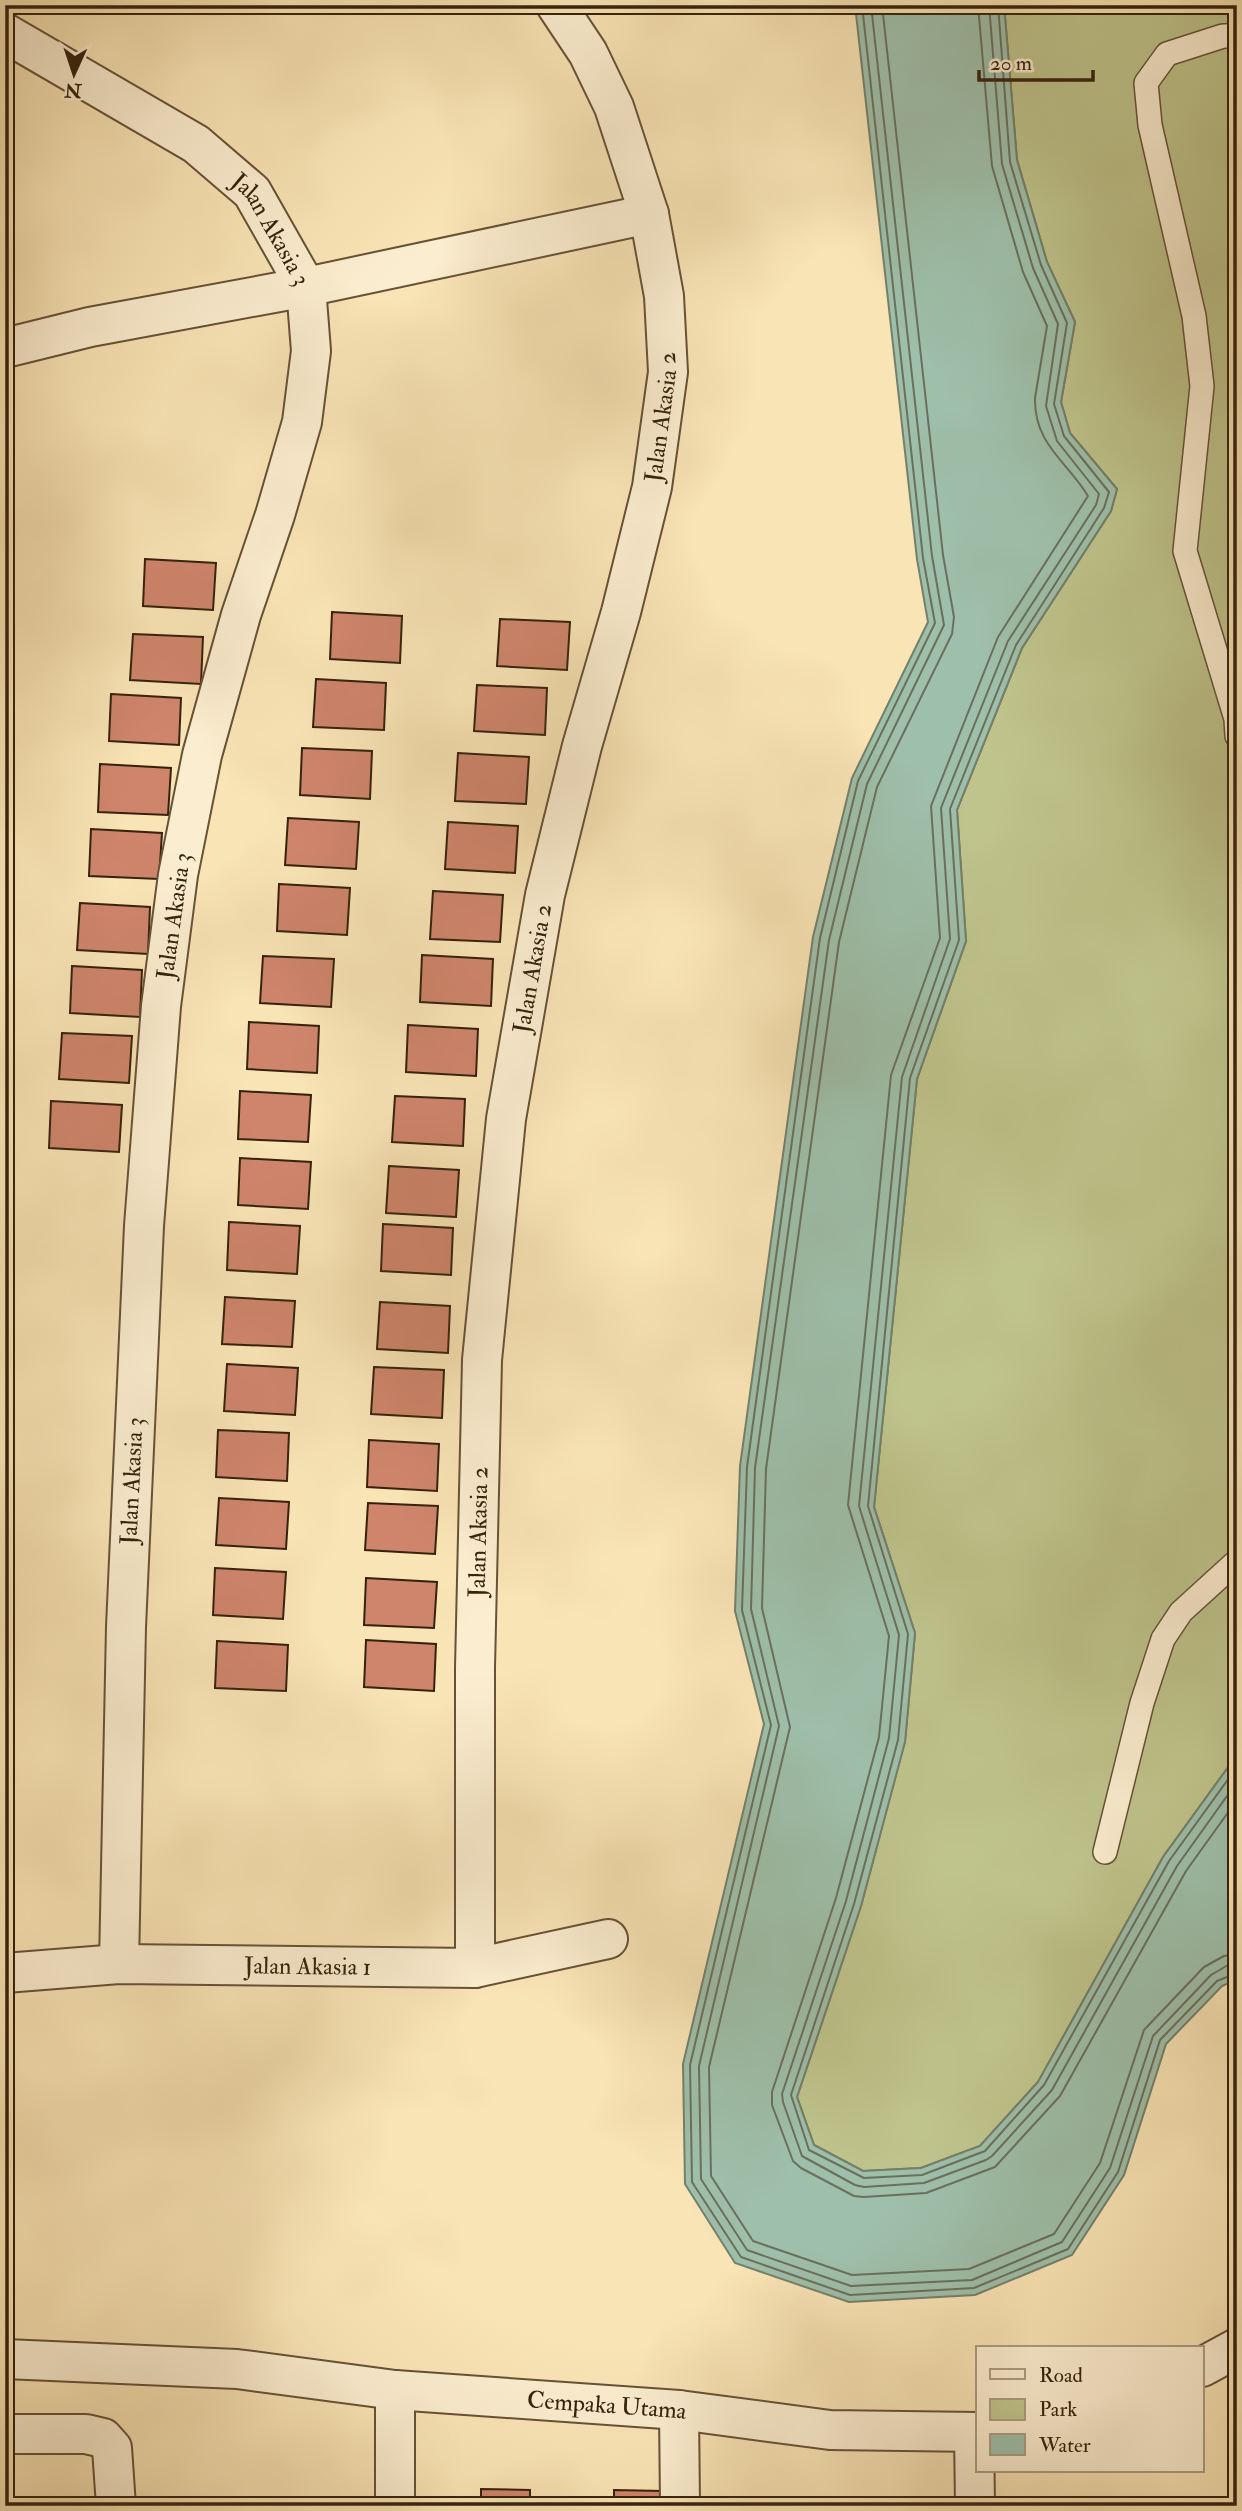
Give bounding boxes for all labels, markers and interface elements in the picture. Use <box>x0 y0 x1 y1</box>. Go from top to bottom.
north arrow <box>38 38 108 108</box>
scale bar <box>979 38 1093 82</box>
text: 20 m <box>990 50 1032 77</box>
text: N <box>63 77 83 102</box>
street label: Jalan Akasia 3 <box>224 165 317 291</box>
street label: Jalan Akasia 2 <box>637 351 684 485</box>
street label: Jalan Akasia 3 <box>150 851 198 982</box>
street label: Jalan Akasia 2 <box>506 902 559 1037</box>
street label: Jalan Akasia 3 <box>113 1416 151 1547</box>
street label: Jalan Akasia 2 <box>461 1466 495 1599</box>
street label: Jalan Akasia 1 <box>243 1950 371 1982</box>
legend <box>976 2346 1204 2472</box>
text: Road <box>1039 2362 1084 2389</box>
street label: Cempaka Utama <box>526 2384 690 2427</box>
text: Park <box>1039 2396 1077 2423</box>
text: Water <box>1038 2432 1091 2459</box>

